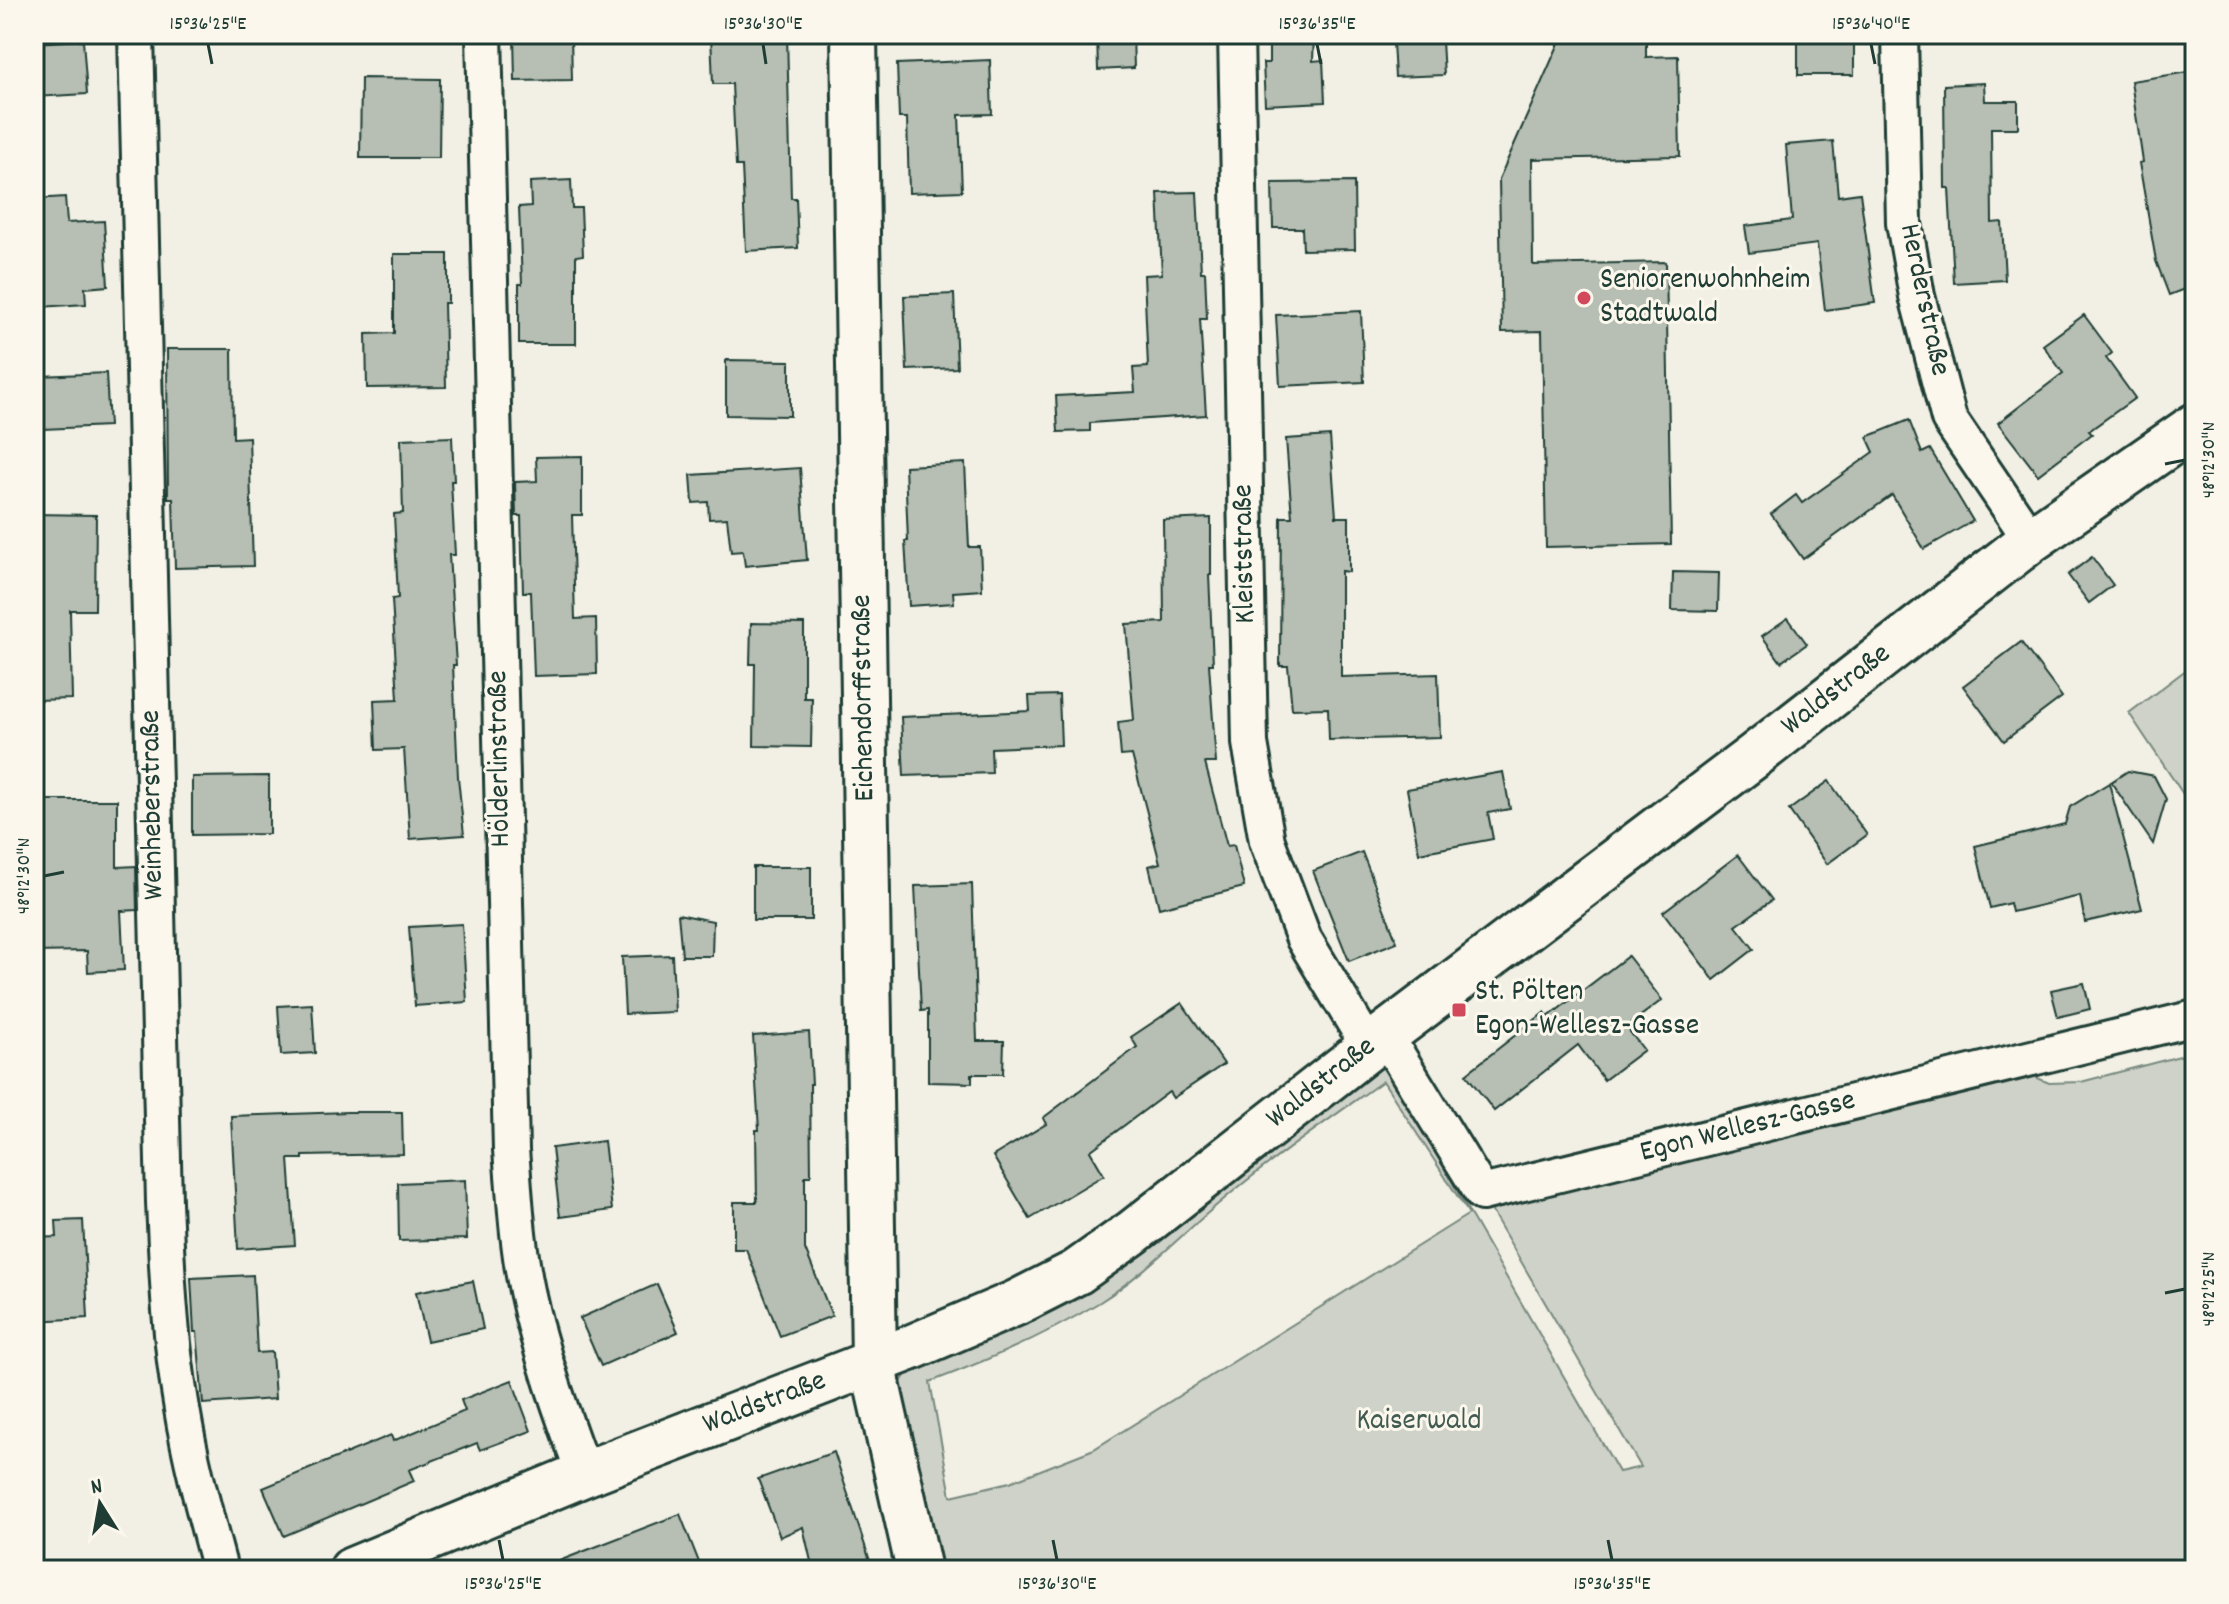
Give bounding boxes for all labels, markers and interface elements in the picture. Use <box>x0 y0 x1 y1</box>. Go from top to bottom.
text: 15°36'25"E <box>170 11 246 39</box>
text: 15°36'30"E <box>724 11 802 39</box>
text: 15°36'35"E <box>1278 11 1356 39</box>
text: 15°36'40"E <box>1832 11 1910 39</box>
street label: Herderstraße <box>1886 220 1960 380</box>
place label: Seniorenwohnheim Stadtwald <box>1600 260 1811 337</box>
marker: Seniorenwohnheim Stadtwald <box>1575 289 1593 307</box>
text: 48°12'30"N <box>2196 422 2224 498</box>
street label: Kleiststraße <box>1223 484 1269 624</box>
street label: Eichendorffstraße <box>842 594 888 802</box>
street label: Waldstraße <box>1773 634 1901 748</box>
street label: Hölderlinstraße <box>478 670 524 848</box>
street label: Weinheberstraße <box>131 709 177 901</box>
text: 48°12'30"N <box>11 838 39 914</box>
place label: St. Pölten Egon-Wellesz-Gasse <box>1475 972 1699 1049</box>
marker: St. Pölten Egon-Wellesz-Gasse <box>1450 1001 1468 1019</box>
street label: Waldstraße <box>1258 1027 1386 1141</box>
street label: Egon Wellesz-Gasse <box>1636 1080 1860 1176</box>
text: 48°12'25"N <box>2196 1252 2224 1326</box>
street label: Waldstraße <box>697 1361 833 1447</box>
park label: Kaiserwald <box>1357 1401 1481 1444</box>
north arrow <box>60 1464 140 1544</box>
text: N <box>89 1472 105 1504</box>
text: 15°36'25"E <box>465 1571 541 1599</box>
text: 15°36'30"E <box>1018 1571 1096 1599</box>
text: 15°36'35"E <box>1573 1571 1651 1599</box>

